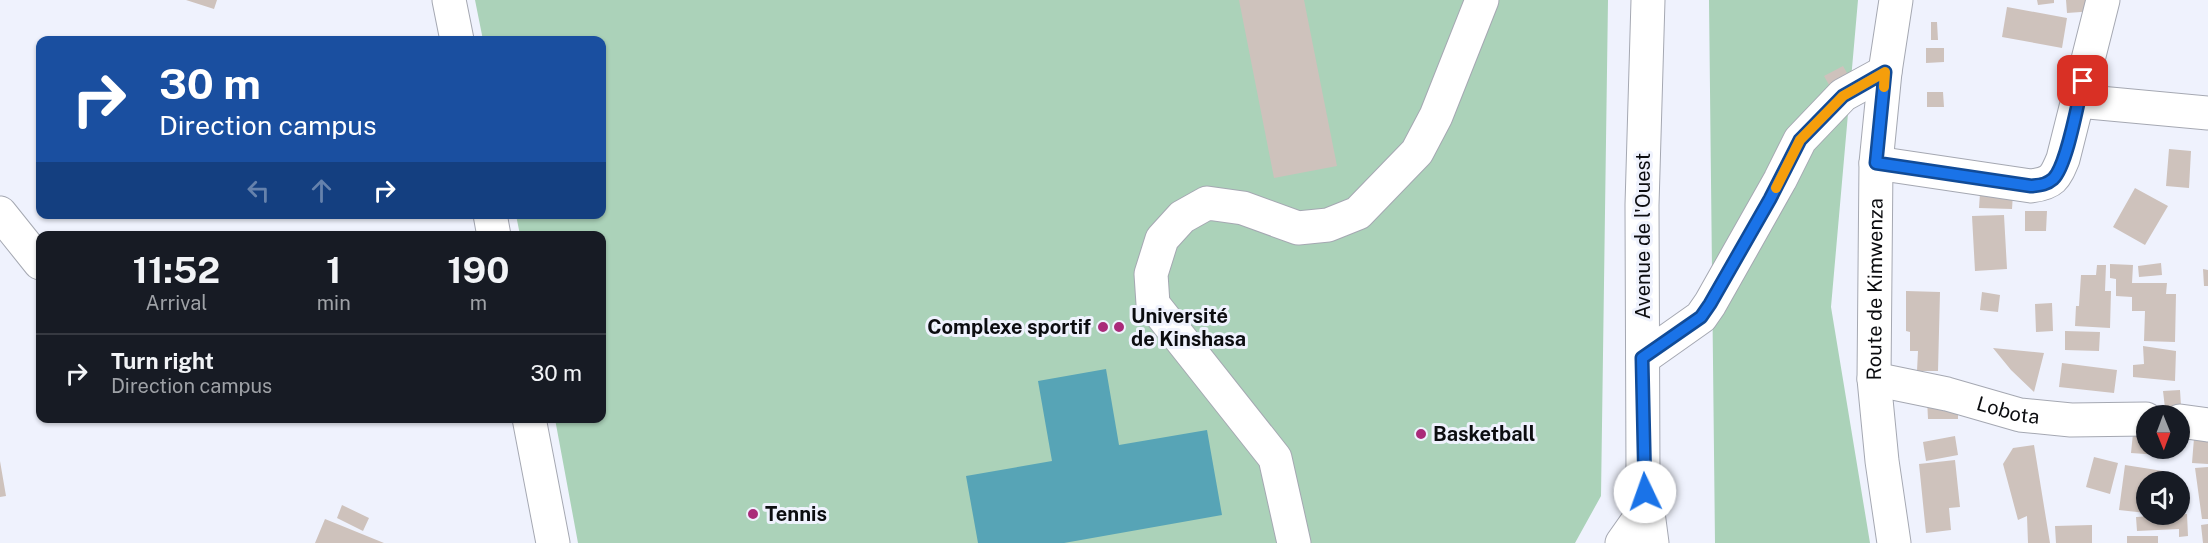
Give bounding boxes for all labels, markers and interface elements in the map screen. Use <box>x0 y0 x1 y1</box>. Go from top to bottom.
pin <box>2057 55 2108 106</box>
text: 30 m <box>159 59 261 108</box>
icon: right <box>60 60 138 138</box>
icon: arrive <box>2066 64 2099 97</box>
text: Direction campus <box>159 109 377 141</box>
street label: Avenue de l'Ouest <box>1631 153 1655 319</box>
icon: left <box>242 174 275 207</box>
icon: ahead <box>305 174 338 207</box>
icon: right <box>368 174 401 207</box>
street label: Route de Kimwenza <box>1862 198 1888 380</box>
text: 11:52 <box>133 249 220 291</box>
text: 1 <box>326 249 341 291</box>
text: 190 <box>447 249 509 291</box>
text: Arrival <box>145 291 207 315</box>
text: min <box>317 291 351 315</box>
text: m <box>470 291 487 315</box>
place label: Université de Kinshasa <box>1131 304 1246 351</box>
place label: Complexe sportif <box>927 315 1091 339</box>
marker: Complexe sportif <box>1096 320 1110 334</box>
marker: Université de Kinshasa <box>1112 320 1126 334</box>
text: Turn right <box>111 348 214 374</box>
icon: right <box>60 357 93 390</box>
text: 30 m <box>530 360 582 386</box>
text: Direction campus <box>111 374 272 398</box>
street label: Lobota <box>1974 391 2041 429</box>
north arrow <box>2136 405 2190 459</box>
map controls <box>2136 405 2190 525</box>
place label: Basketball <box>1433 422 1535 446</box>
marker: Basketball <box>1414 427 1428 441</box>
position arrow <box>1613 460 1677 524</box>
button: sound <box>2136 471 2190 525</box>
place label: Tennis <box>765 502 827 526</box>
marker: Tennis <box>746 507 760 521</box>

